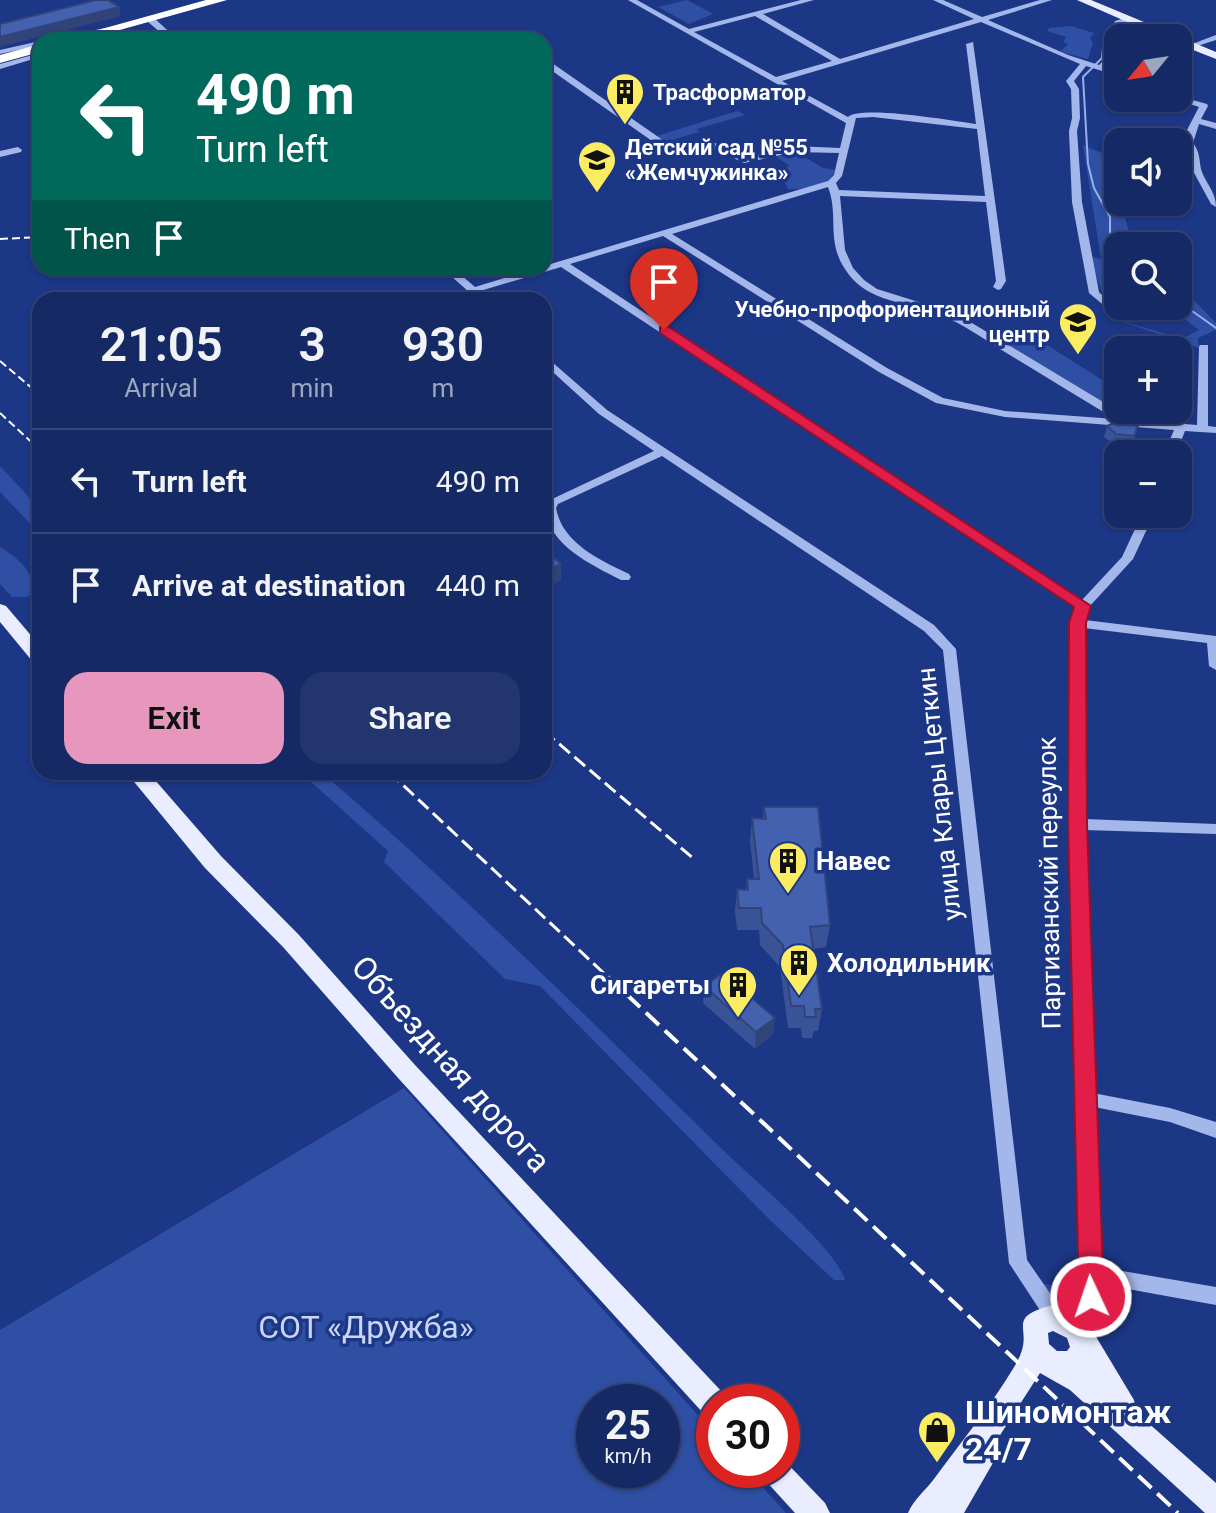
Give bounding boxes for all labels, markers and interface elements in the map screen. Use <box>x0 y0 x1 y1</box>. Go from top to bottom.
north arrow <box>1104 24 1192 112</box>
map controls <box>1104 24 1192 528</box>
text: 490 m <box>196 62 355 128</box>
icon: left <box>64 64 168 168</box>
building icon: Трасформатор <box>604 71 646 126</box>
place label: Трасформатор <box>653 80 806 105</box>
button: sound <box>1104 128 1192 216</box>
text: Turn left <box>196 129 329 171</box>
place label: Детский сад №55 «Жемчужинка» <box>625 135 808 185</box>
school or university icon: Детский сад №55 «Жемчужинка» <box>576 139 618 194</box>
icon: arrive <box>147 216 191 260</box>
text: Then <box>64 221 131 256</box>
button: search <box>1104 232 1192 320</box>
pin <box>630 248 698 330</box>
icon: arrive <box>642 260 686 304</box>
place label: Учебно-профориентационный центр <box>735 297 1050 347</box>
school or university icon: Учебно-профориентационный центр <box>1057 301 1099 356</box>
text: 21:05 <box>100 316 223 373</box>
text: 3 <box>299 316 326 373</box>
text: 930 <box>402 316 484 373</box>
button: + <box>1104 336 1192 424</box>
text: Arrival <box>124 373 198 403</box>
text: min <box>290 373 334 403</box>
text: m <box>432 373 454 403</box>
button: − <box>1104 440 1192 528</box>
icon: left <box>64 459 108 503</box>
text: Turn left <box>132 464 247 499</box>
text: 490 m <box>436 464 520 499</box>
icon: arrive <box>64 563 108 607</box>
text: Arrive at destination <box>132 568 406 603</box>
text: 440 m <box>436 568 520 603</box>
street label: улица Клары Цеткин <box>911 666 967 922</box>
button: Exit <box>64 672 284 764</box>
button: Share <box>300 672 520 764</box>
street label: Партизанский переулок <box>1031 736 1067 1030</box>
building icon: Навес <box>767 840 809 895</box>
place label: Навес <box>816 846 891 876</box>
building icon: Холодильник <box>778 942 820 997</box>
street label: Объездная дорога <box>344 948 558 1180</box>
place label: Холодильник <box>827 948 991 978</box>
building icon: Сигареты <box>717 964 759 1019</box>
place label: Сигареты <box>590 970 710 1000</box>
position arrow <box>1049 1255 1133 1339</box>
park label: СОТ «Дружба» <box>258 1308 474 1346</box>
speed limit sign: 30 <box>696 1384 800 1488</box>
place label: Шиномонтаж 24/7 <box>965 1393 1172 1468</box>
text: 25 <box>605 1402 651 1449</box>
shop icon: Шиномонтаж 24/7 <box>916 1409 958 1464</box>
text: km/h <box>605 1444 651 1468</box>

